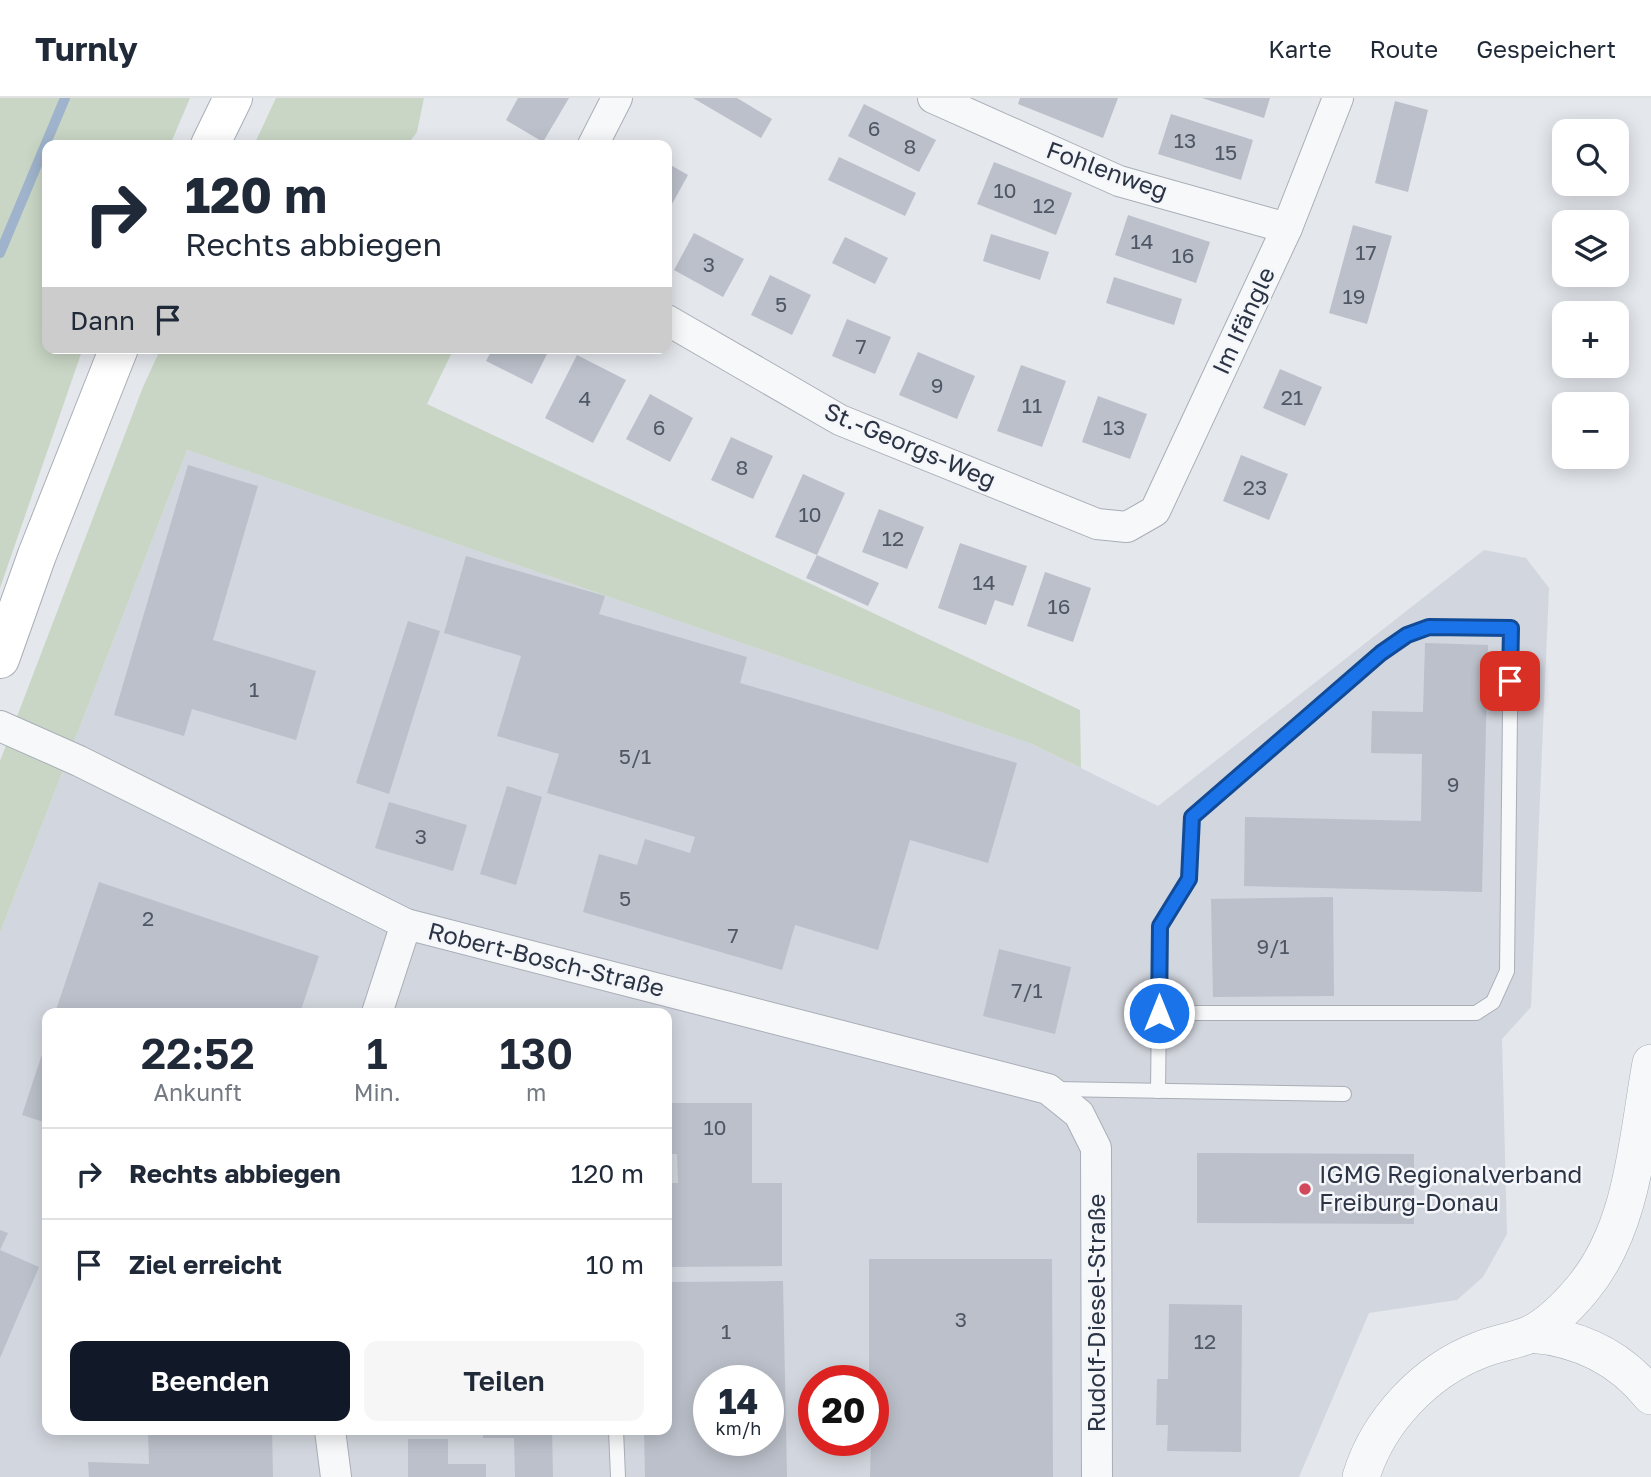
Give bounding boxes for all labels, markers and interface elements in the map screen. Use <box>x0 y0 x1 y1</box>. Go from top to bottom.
text: Turnly <box>35 29 138 68</box>
text: Karte <box>1268 34 1332 63</box>
text: Route <box>1370 34 1438 63</box>
text: Gespeichert <box>1476 34 1616 63</box>
house number: 6 <box>868 115 880 141</box>
map controls <box>1552 119 1629 469</box>
button: search <box>1552 119 1629 196</box>
house number: 13 <box>1174 127 1196 153</box>
house number: 8 <box>904 133 916 159</box>
street label: Fohlenweg <box>1043 134 1172 205</box>
house number: 15 <box>1215 139 1237 165</box>
text: 120 m <box>185 165 327 224</box>
icon: right <box>70 168 161 259</box>
house number: 10 <box>993 177 1017 203</box>
house number: 12 <box>1033 192 1055 218</box>
button: layers <box>1552 210 1629 287</box>
text: Rechts abbiegen <box>185 225 442 263</box>
house number: 14 <box>1131 228 1154 254</box>
house number: 17 <box>1355 239 1377 265</box>
house number: 16 <box>1172 242 1194 268</box>
house number: 3 <box>703 251 715 277</box>
street label: Im Ifängle <box>1205 262 1280 379</box>
house number: 19 <box>1343 283 1365 309</box>
house number: 5 <box>775 291 787 317</box>
icon: arrive <box>149 301 187 339</box>
button: + <box>1552 301 1629 378</box>
text: Dann <box>70 305 135 336</box>
house number: 7 <box>855 333 867 359</box>
house number: 9 <box>931 372 943 398</box>
house number: 21 <box>1281 384 1303 410</box>
house number: 4 <box>579 385 591 411</box>
house number: 11 <box>1022 392 1042 418</box>
button: − <box>1552 392 1629 469</box>
street label: St.-Georgs-Weg <box>821 395 1001 494</box>
house number: 6 <box>653 414 665 440</box>
house number: 13 <box>1103 414 1125 440</box>
house number: 8 <box>736 454 748 480</box>
house number: 23 <box>1243 474 1267 500</box>
house number: 10 <box>798 501 822 527</box>
house number: 12 <box>882 525 904 551</box>
house number: 14 <box>973 569 996 595</box>
house number: 16 <box>1048 593 1070 619</box>
pin <box>1480 651 1540 711</box>
icon: arrive <box>1491 662 1529 700</box>
house number: 1 <box>249 676 259 702</box>
house number: 5/1 <box>619 743 651 769</box>
house number: 9 <box>1447 771 1459 797</box>
house number: 3 <box>415 823 427 849</box>
house number: 5 <box>619 885 631 911</box>
house number: 2 <box>142 905 154 931</box>
street label: Robert-Bosch-Straße <box>425 915 667 1002</box>
house number: 7 <box>727 922 739 948</box>
house number: 9/1 <box>1257 933 1289 959</box>
position arrow <box>1122 976 1196 1050</box>
house number: 7/1 <box>1011 977 1043 1003</box>
text: 22:52 <box>141 1028 255 1078</box>
text: 1 <box>367 1028 388 1078</box>
text: 130 <box>500 1028 573 1078</box>
text: Ankunft <box>154 1078 242 1106</box>
text: Min. <box>354 1078 401 1106</box>
text: m <box>526 1078 546 1106</box>
house number: 10 <box>703 1114 727 1140</box>
icon: right <box>70 1155 108 1193</box>
text: Rechts abbiegen <box>129 1158 341 1189</box>
text: 120 m <box>571 1158 644 1189</box>
place label: IGMG Regionalverband Freiburg-Donau <box>1319 1159 1582 1216</box>
marker: IGMG Regionalverband Freiburg-Donau <box>1297 1181 1313 1197</box>
street label: Rudolf-Diesel-Straße <box>1081 1194 1110 1433</box>
icon: arrive <box>70 1246 108 1284</box>
text: Ziel erreicht <box>129 1249 282 1280</box>
text: 10 m <box>586 1249 644 1280</box>
house number: 3 <box>955 1306 967 1332</box>
house number: 1 <box>721 1318 731 1344</box>
house number: 12 <box>1194 1328 1216 1354</box>
button: Beenden <box>70 1341 350 1421</box>
button: Teilen <box>364 1341 644 1421</box>
speed limit sign: 20 <box>798 1365 889 1456</box>
text: 14 <box>719 1380 758 1422</box>
text: km/h <box>716 1417 761 1439</box>

